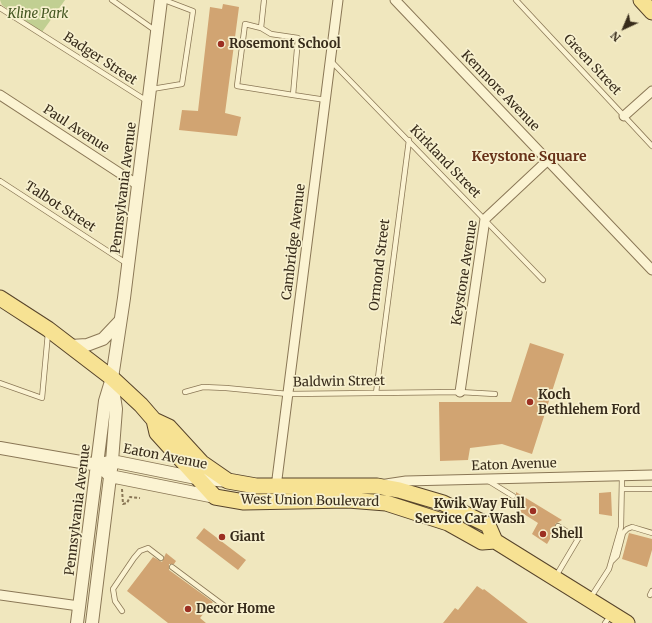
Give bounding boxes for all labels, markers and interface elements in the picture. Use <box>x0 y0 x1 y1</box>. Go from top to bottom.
park label: Kline Park <box>8 6 68 22</box>
north arrow <box>604 8 644 48</box>
street label: Badger Street <box>60 29 140 89</box>
text: N <box>608 29 624 45</box>
street label: Green Street <box>560 31 624 99</box>
place label: Rosemont School <box>229 36 341 52</box>
marker: Rosemont School <box>216 39 226 49</box>
street label: Kenmore Avenue <box>458 48 542 134</box>
street label: Paul Avenue <box>40 102 112 156</box>
street label: Pennsylvania Avenue <box>108 121 140 255</box>
street label: Kirkland Street <box>406 122 484 202</box>
district label: Keystone Square <box>471 149 587 165</box>
street label: Talbot Street <box>22 178 98 236</box>
street label: Cambridge Avenue <box>279 183 309 301</box>
street label: Ormond Street <box>367 218 393 312</box>
street label: Keystone Avenue <box>449 219 481 327</box>
street label: Baldwin Street <box>293 373 385 391</box>
place label: Koch Bethlehem Ford <box>538 387 640 418</box>
marker: Koch Bethlehem Ford <box>525 397 535 407</box>
street label: Eaton Avenue <box>122 441 208 473</box>
street label: Pennsylvania Avenue <box>62 443 94 577</box>
street label: Eaton Avenue <box>471 456 557 474</box>
street label: West Union Boulevard <box>241 492 379 510</box>
place label: Kwik Way Full Service Car Wash <box>415 496 525 527</box>
marker: Kwik Way Full Service Car Wash <box>528 506 538 516</box>
place label: Shell <box>551 526 583 542</box>
place label: Giant <box>230 529 265 545</box>
marker: Shell <box>538 529 548 539</box>
marker: Giant <box>217 532 227 542</box>
place label: Decor Home <box>196 601 275 617</box>
marker: Decor Home <box>183 604 193 614</box>

